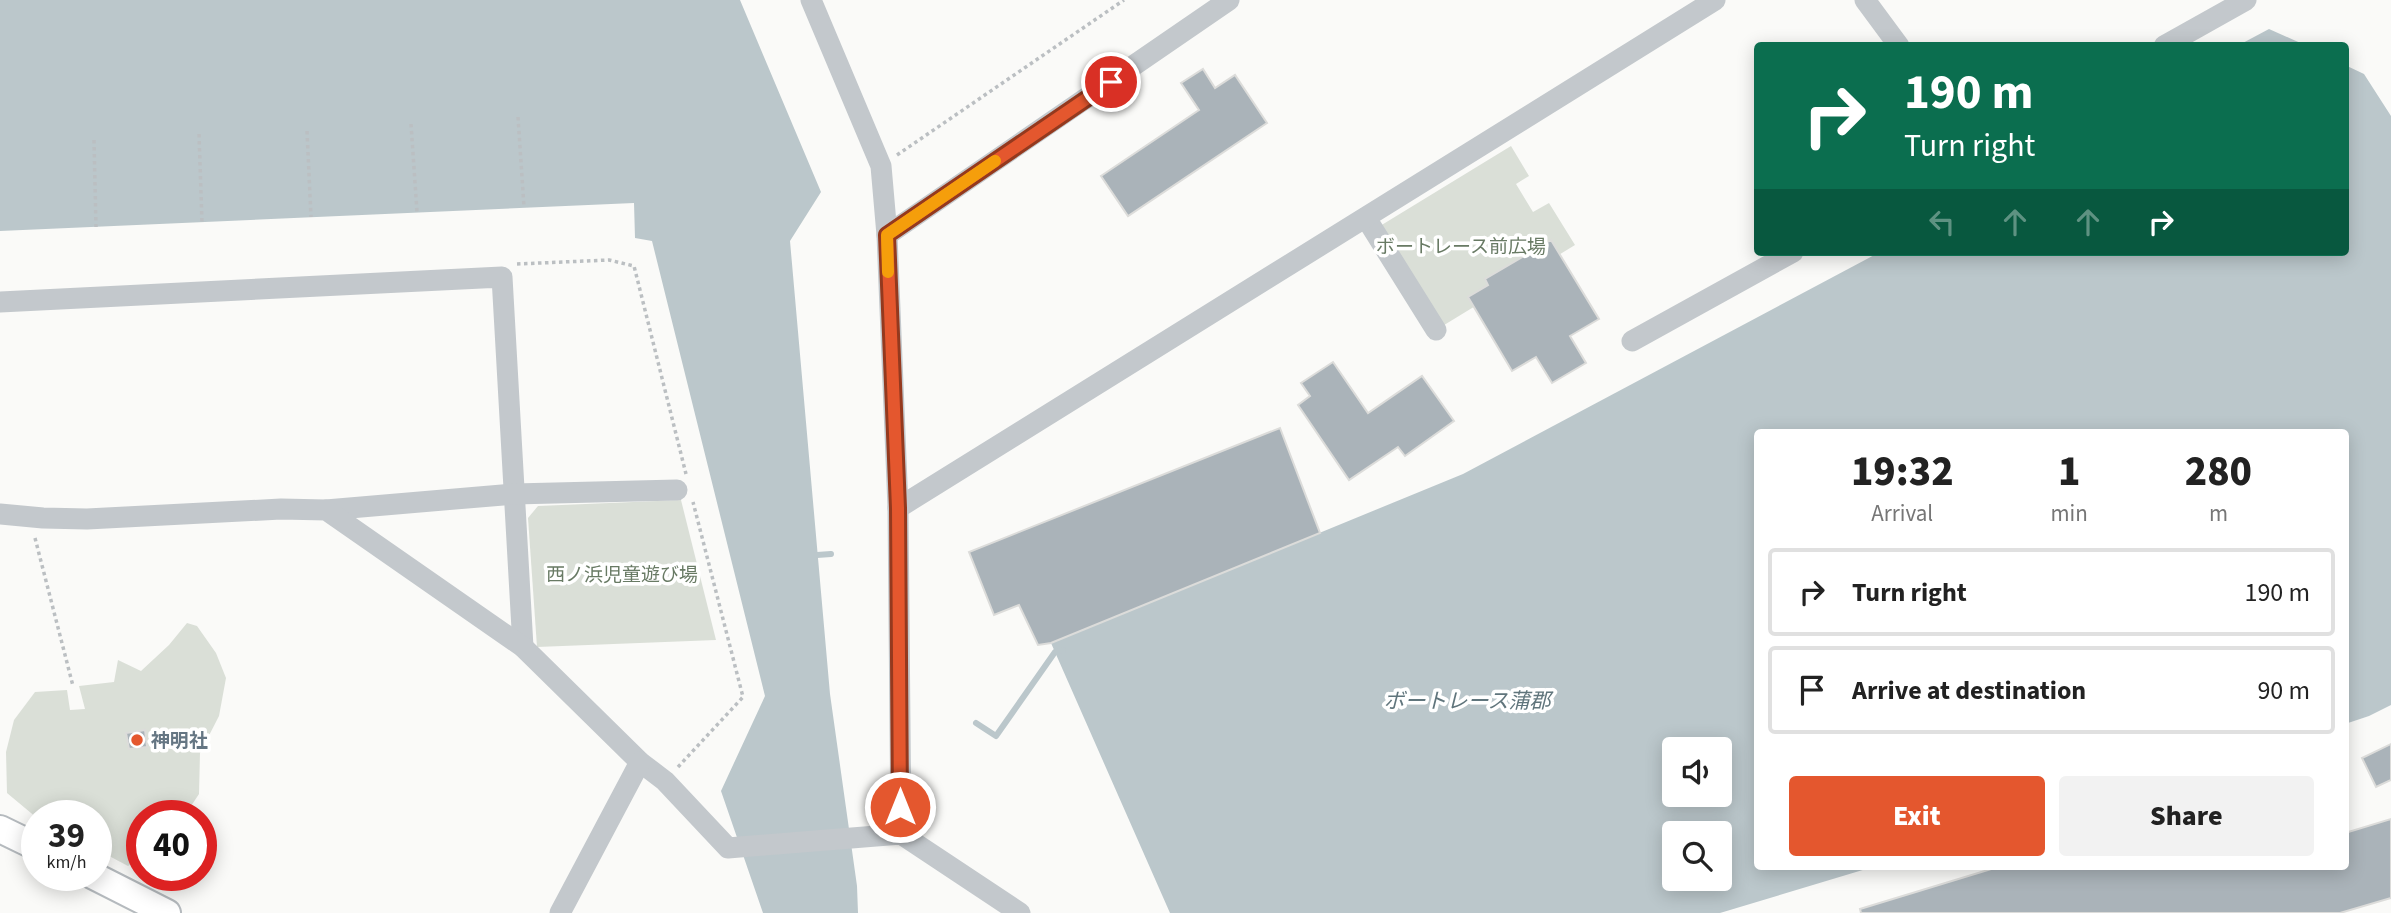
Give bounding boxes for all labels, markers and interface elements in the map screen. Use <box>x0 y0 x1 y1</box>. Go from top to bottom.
pin <box>1081 52 1141 112</box>
text: 190 m <box>1904 58 2033 128</box>
icon: arrive <box>1092 63 1130 101</box>
icon: right <box>1789 70 1880 161</box>
text: Turn right <box>1904 123 2035 169</box>
icon: left <box>1923 203 1961 241</box>
icon: ahead <box>1996 203 2034 241</box>
icon: ahead <box>2069 203 2107 241</box>
icon: right <box>2142 203 2180 241</box>
park label: ボートレース前広場 <box>1376 234 1546 261</box>
text: 19:32 <box>1851 442 1954 502</box>
text: 1 <box>2058 442 2080 502</box>
text: 280 <box>2185 442 2252 502</box>
text: Arrival <box>1871 497 1933 530</box>
text: min <box>2051 497 2088 530</box>
text: m <box>2209 497 2228 530</box>
park label: 西ノ浜児童遊び場 <box>546 562 698 589</box>
icon: right <box>1793 573 1831 611</box>
text: Turn right <box>1852 574 1967 611</box>
text: 190 m <box>2244 574 2310 611</box>
icon: arrive <box>1793 671 1831 709</box>
text: Arrive at destination <box>1852 672 2086 709</box>
text: 90 m <box>2257 672 2310 709</box>
water label: ボートレース蒲郡 <box>1384 686 1554 716</box>
place label: 神明社 <box>151 728 208 755</box>
marker: 神明社 <box>129 732 145 748</box>
map controls <box>1662 737 1732 891</box>
button: sound <box>1662 737 1732 807</box>
position arrow <box>863 770 937 844</box>
button: Exit <box>1789 776 2045 856</box>
button: Share <box>2059 776 2314 856</box>
speed limit sign: 40 <box>126 800 217 891</box>
text: 39 <box>48 811 85 861</box>
button: search <box>1662 821 1732 891</box>
text: km/h <box>47 850 86 875</box>

